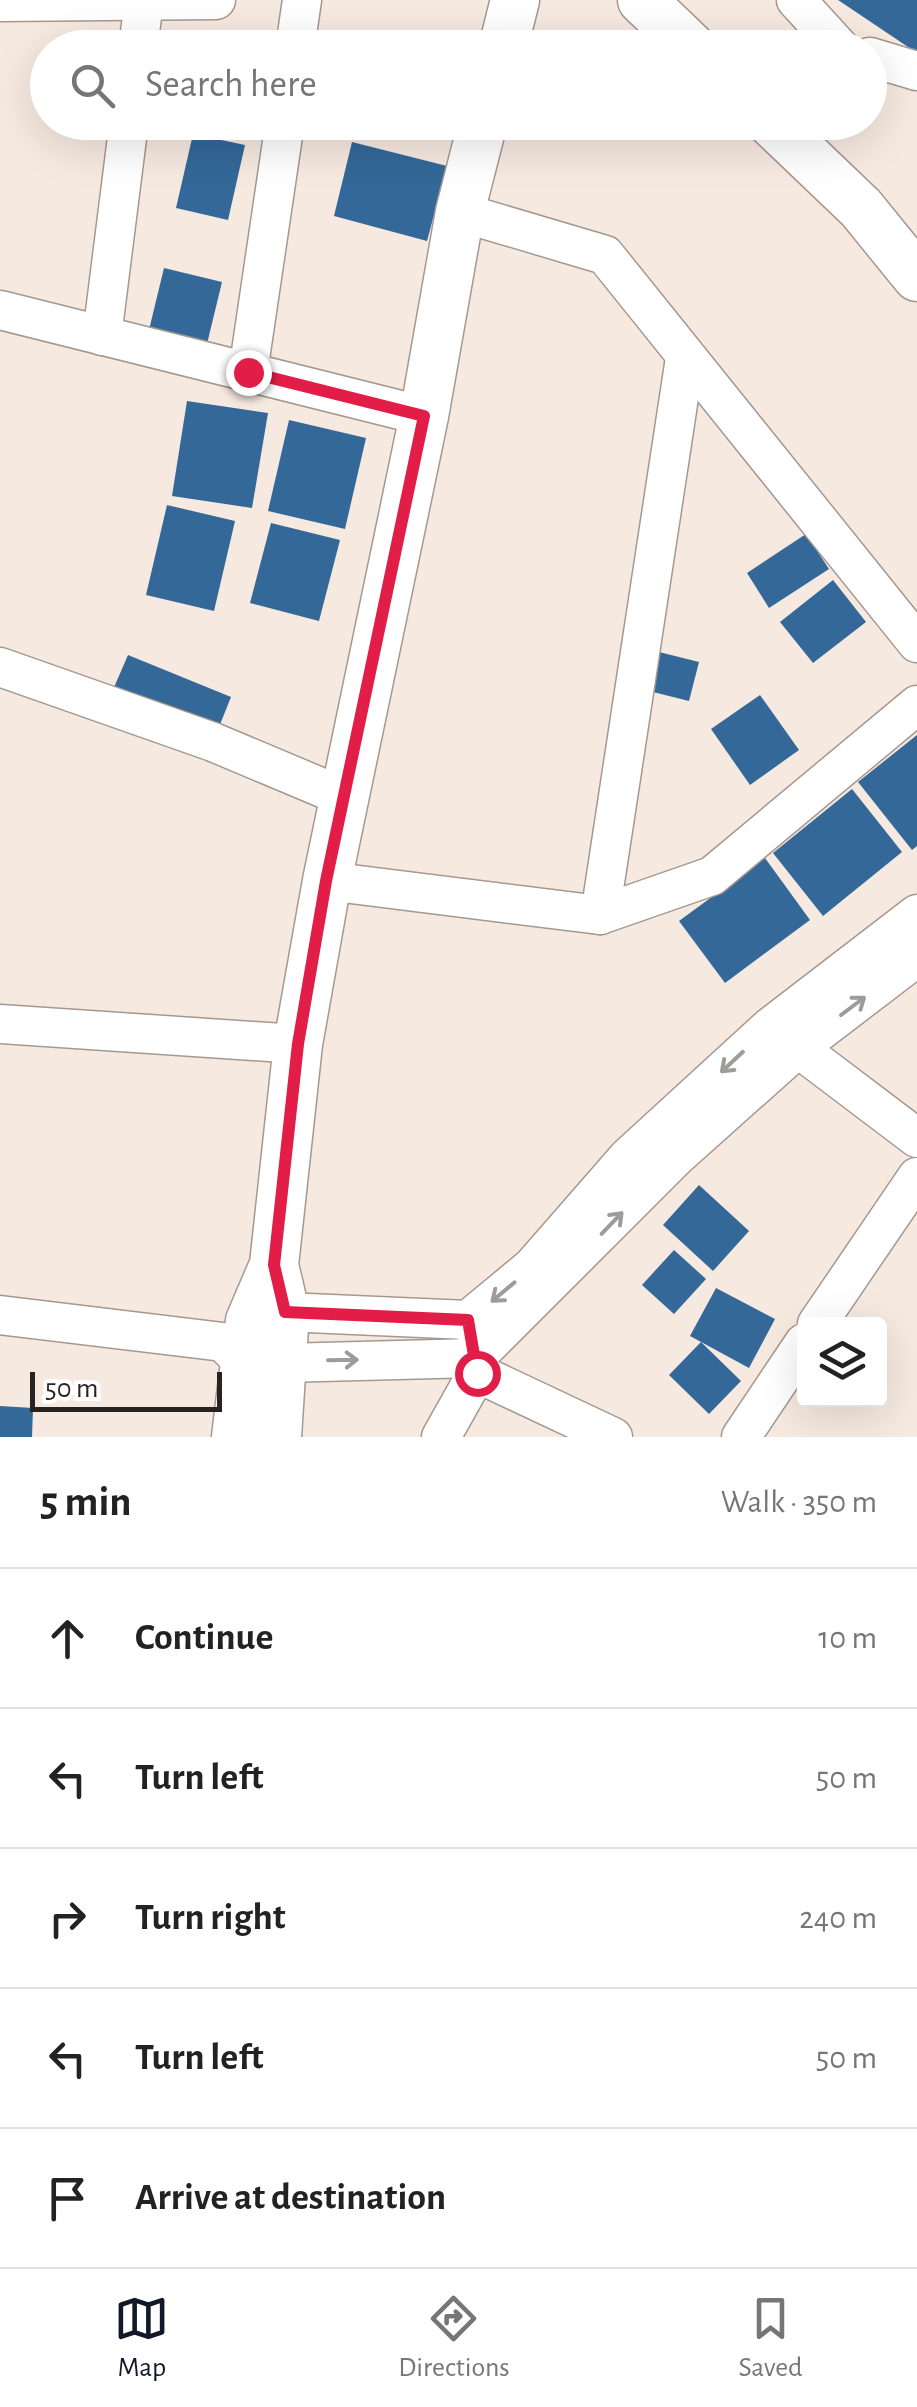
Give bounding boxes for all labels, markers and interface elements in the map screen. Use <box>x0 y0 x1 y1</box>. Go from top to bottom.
search box <box>30 30 887 140</box>
icon: search <box>65 58 120 113</box>
text: Search here <box>145 66 317 104</box>
route end <box>226 350 272 396</box>
one-way arrow <box>840 995 866 1017</box>
one-way arrow <box>720 1050 744 1074</box>
one-way arrow <box>600 1211 624 1235</box>
one-way arrow <box>490 1280 516 1302</box>
map controls <box>797 1317 887 1407</box>
button: layers <box>797 1317 887 1407</box>
one-way arrow <box>326 1350 358 1370</box>
route start <box>455 1351 501 1397</box>
scale bar <box>30 1367 222 1412</box>
text: 50 m <box>45 1375 99 1403</box>
text: 5 min <box>40 1481 132 1523</box>
text: Walk · 350 m <box>721 1486 877 1518</box>
icon: ahead <box>40 1611 95 1666</box>
text: Continue <box>135 1619 273 1657</box>
text: 10 m <box>818 1622 877 1654</box>
icon: left <box>40 1751 95 1806</box>
text: Turn left <box>135 1759 263 1797</box>
text: 50 m <box>816 1762 877 1794</box>
icon: right <box>40 1891 95 1946</box>
text: Turn right <box>135 1899 285 1937</box>
text: 240 m <box>799 1902 877 1934</box>
icon: left <box>40 2031 95 2086</box>
text: Turn left <box>135 2039 263 2077</box>
text: 50 m <box>816 2042 877 2074</box>
icon: arrive <box>40 2171 95 2226</box>
text: Arrive at destination <box>135 2179 446 2217</box>
tab: Map <box>114 2291 169 2385</box>
tab: Directions <box>398 2291 510 2385</box>
tab: Saved <box>739 2291 803 2385</box>

